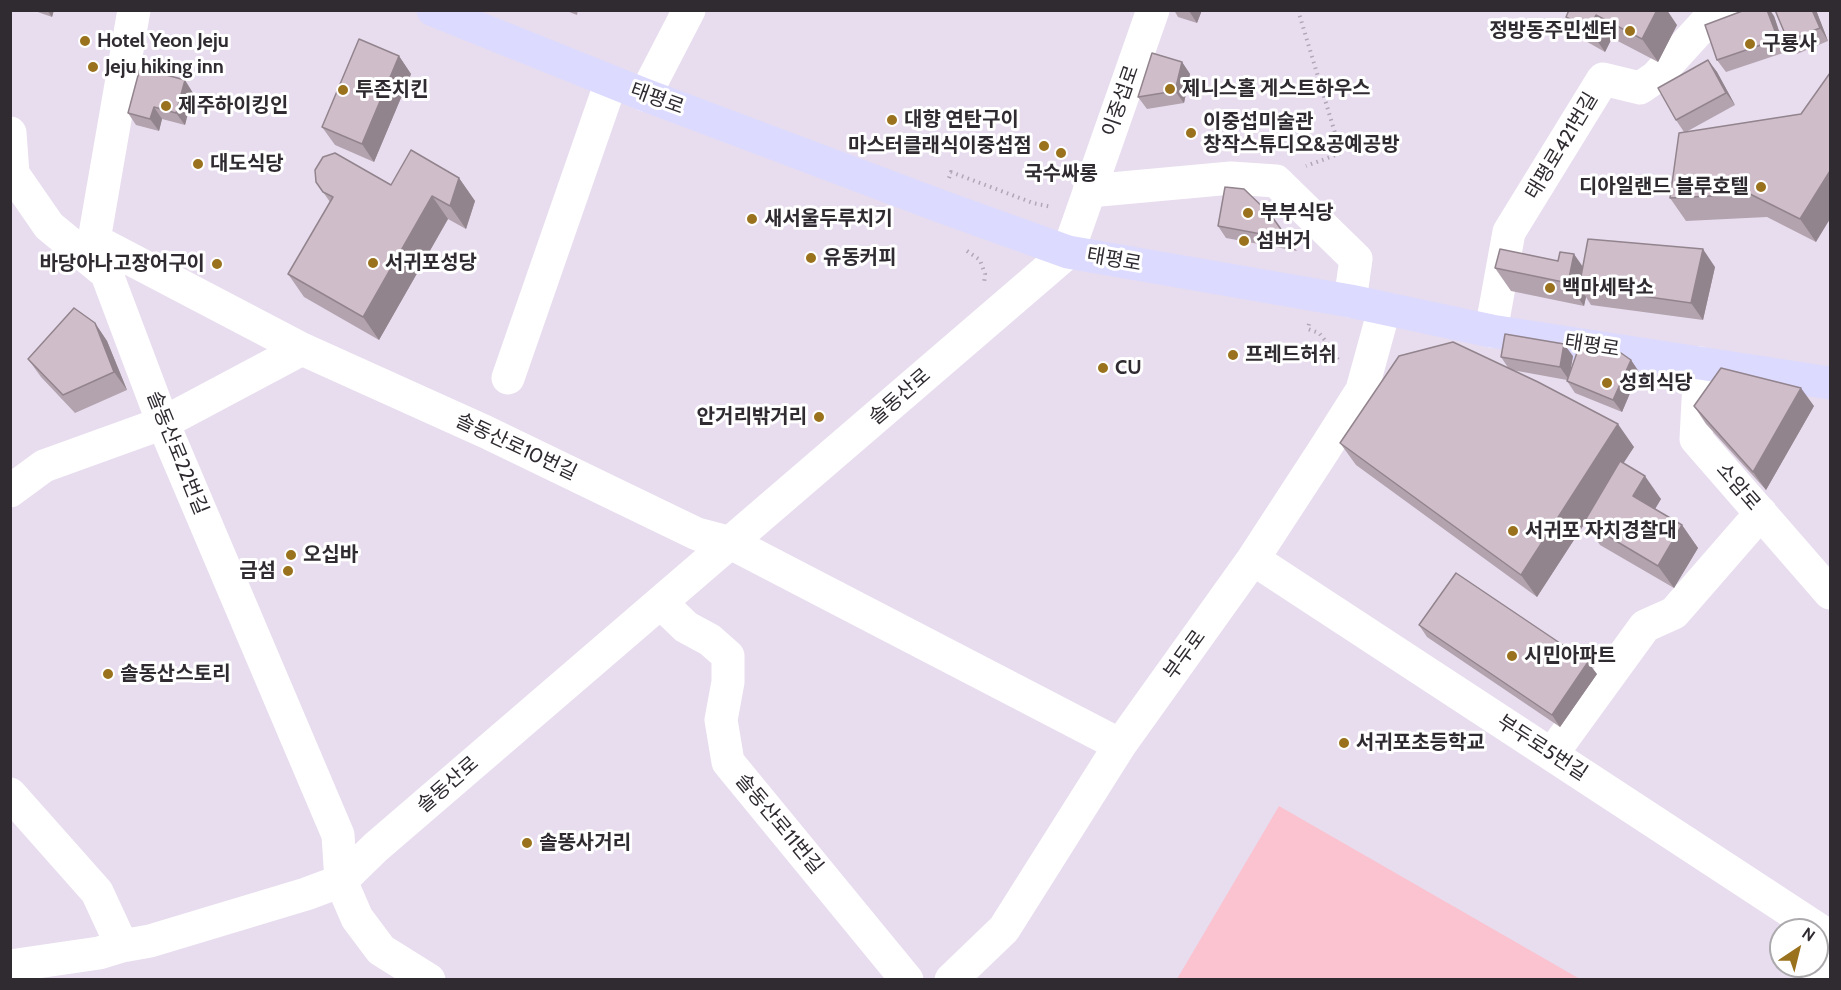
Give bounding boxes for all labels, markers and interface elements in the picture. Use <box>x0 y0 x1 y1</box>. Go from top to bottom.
place label: 정방동주민센터 <box>1489 19 1618 43</box>
marker: 정방동주민센터 <box>1623 24 1637 38</box>
place label: Hotel Yeon Jeju <box>97 29 229 53</box>
place label: 구룡사 <box>1762 32 1817 56</box>
marker: Hotel Yeon Jeju <box>78 34 92 48</box>
marker: 구룡사 <box>1743 37 1757 51</box>
place label: Jeju hiking inn <box>105 55 224 79</box>
marker: Jeju hiking inn <box>86 60 100 74</box>
street label: 이중섭로 <box>1098 62 1144 140</box>
place label: 제니스홀 게스트하우스 <box>1182 77 1370 101</box>
place label: 투존치킨 <box>355 78 429 102</box>
street label: 태평로 <box>627 78 687 120</box>
marker: 제니스홀 게스트하우스 <box>1163 82 1177 96</box>
marker: 투존치킨 <box>336 83 350 97</box>
street label: 태평로421번길 <box>1521 88 1603 204</box>
place label: 제주하이킹인 <box>178 94 288 118</box>
marker: 제주하이킹인 <box>159 99 173 113</box>
place label: 대향 연탄구이 <box>904 108 1019 132</box>
place label: 이중섭미술관 창작스튜디오&공예공방 <box>1203 110 1400 157</box>
marker: 대향 연탄구이 <box>885 113 899 127</box>
marker: 이중섭미술관 창작스튜디오&공예공방 <box>1184 126 1198 140</box>
place label: 마스터클래식이중섭점 <box>848 134 1032 158</box>
marker: 마스터클래식이중섭점 <box>1037 139 1051 153</box>
marker: 국수싸롱 <box>1054 146 1068 160</box>
place label: 대도식당 <box>210 152 284 176</box>
marker: 대도식당 <box>191 157 205 171</box>
place label: 국수싸롱 <box>1024 162 1098 186</box>
place label: 디아일랜드 블루호텔 <box>1579 175 1749 199</box>
marker: 디아일랜드 블루호텔 <box>1754 180 1768 194</box>
place label: 부부식당 <box>1260 201 1334 225</box>
marker: 부부식당 <box>1241 206 1255 220</box>
place label: 새서울두루치기 <box>764 207 893 231</box>
marker: 새서울두루치기 <box>745 212 759 226</box>
place label: 섬버거 <box>1256 229 1311 253</box>
marker: 섬버거 <box>1237 234 1251 248</box>
street label: 태평로 <box>1085 243 1143 277</box>
place label: 유동커피 <box>823 246 897 270</box>
place label: 서귀포성당 <box>385 251 477 275</box>
marker: 유동커피 <box>804 251 818 265</box>
place label: 바당아나고장어구이 <box>39 252 205 276</box>
marker: 서귀포성당 <box>366 256 380 270</box>
marker: 바당아나고장어구이 <box>210 257 224 271</box>
place label: 백마세탁소 <box>1562 276 1654 300</box>
marker: 백마세탁소 <box>1543 281 1557 295</box>
street label: 태평로 <box>1563 330 1621 362</box>
place label: 프레드허쉬 <box>1245 343 1337 367</box>
marker: 프레드허쉬 <box>1226 348 1240 362</box>
place label: CU <box>1115 356 1142 380</box>
marker: CU <box>1096 361 1110 375</box>
street label: 솔동산로 <box>864 364 936 430</box>
place label: 성희식당 <box>1619 371 1693 395</box>
marker: 성희식당 <box>1600 376 1614 390</box>
street label: 솔동산로22번길 <box>141 388 213 518</box>
place label: 안거리밖거리 <box>697 405 807 429</box>
street label: 솔동산로10번길 <box>452 408 580 486</box>
marker: 안거리밖거리 <box>812 410 826 424</box>
street label: 소암로 <box>1711 458 1765 516</box>
place label: 서귀포 자치경찰대 <box>1525 519 1677 543</box>
marker: 서귀포 자치경찰대 <box>1506 524 1520 538</box>
place label: 오십바 <box>303 543 358 567</box>
marker: 오십바 <box>284 548 298 562</box>
place label: 금섬 <box>239 559 276 583</box>
marker: 금섬 <box>281 564 295 578</box>
street label: 부두로 <box>1159 626 1211 684</box>
place label: 시민아파트 <box>1524 644 1616 668</box>
marker: 시민아파트 <box>1505 649 1519 663</box>
place label: 솔동산스토리 <box>120 662 230 686</box>
marker: 솔동산스토리 <box>101 667 115 681</box>
street label: 부두로5번길 <box>1492 710 1592 786</box>
place label: 서귀포초등학교 <box>1356 731 1485 755</box>
marker: 서귀포초등학교 <box>1337 736 1351 750</box>
street label: 솔동산로 <box>412 752 484 818</box>
street label: 솔동산로11번길 <box>730 769 828 879</box>
place label: 솔똥사거리 <box>539 831 631 855</box>
marker: 솔똥사거리 <box>520 836 534 850</box>
north arrow <box>1769 918 1829 978</box>
text: N <box>1798 923 1819 946</box>

